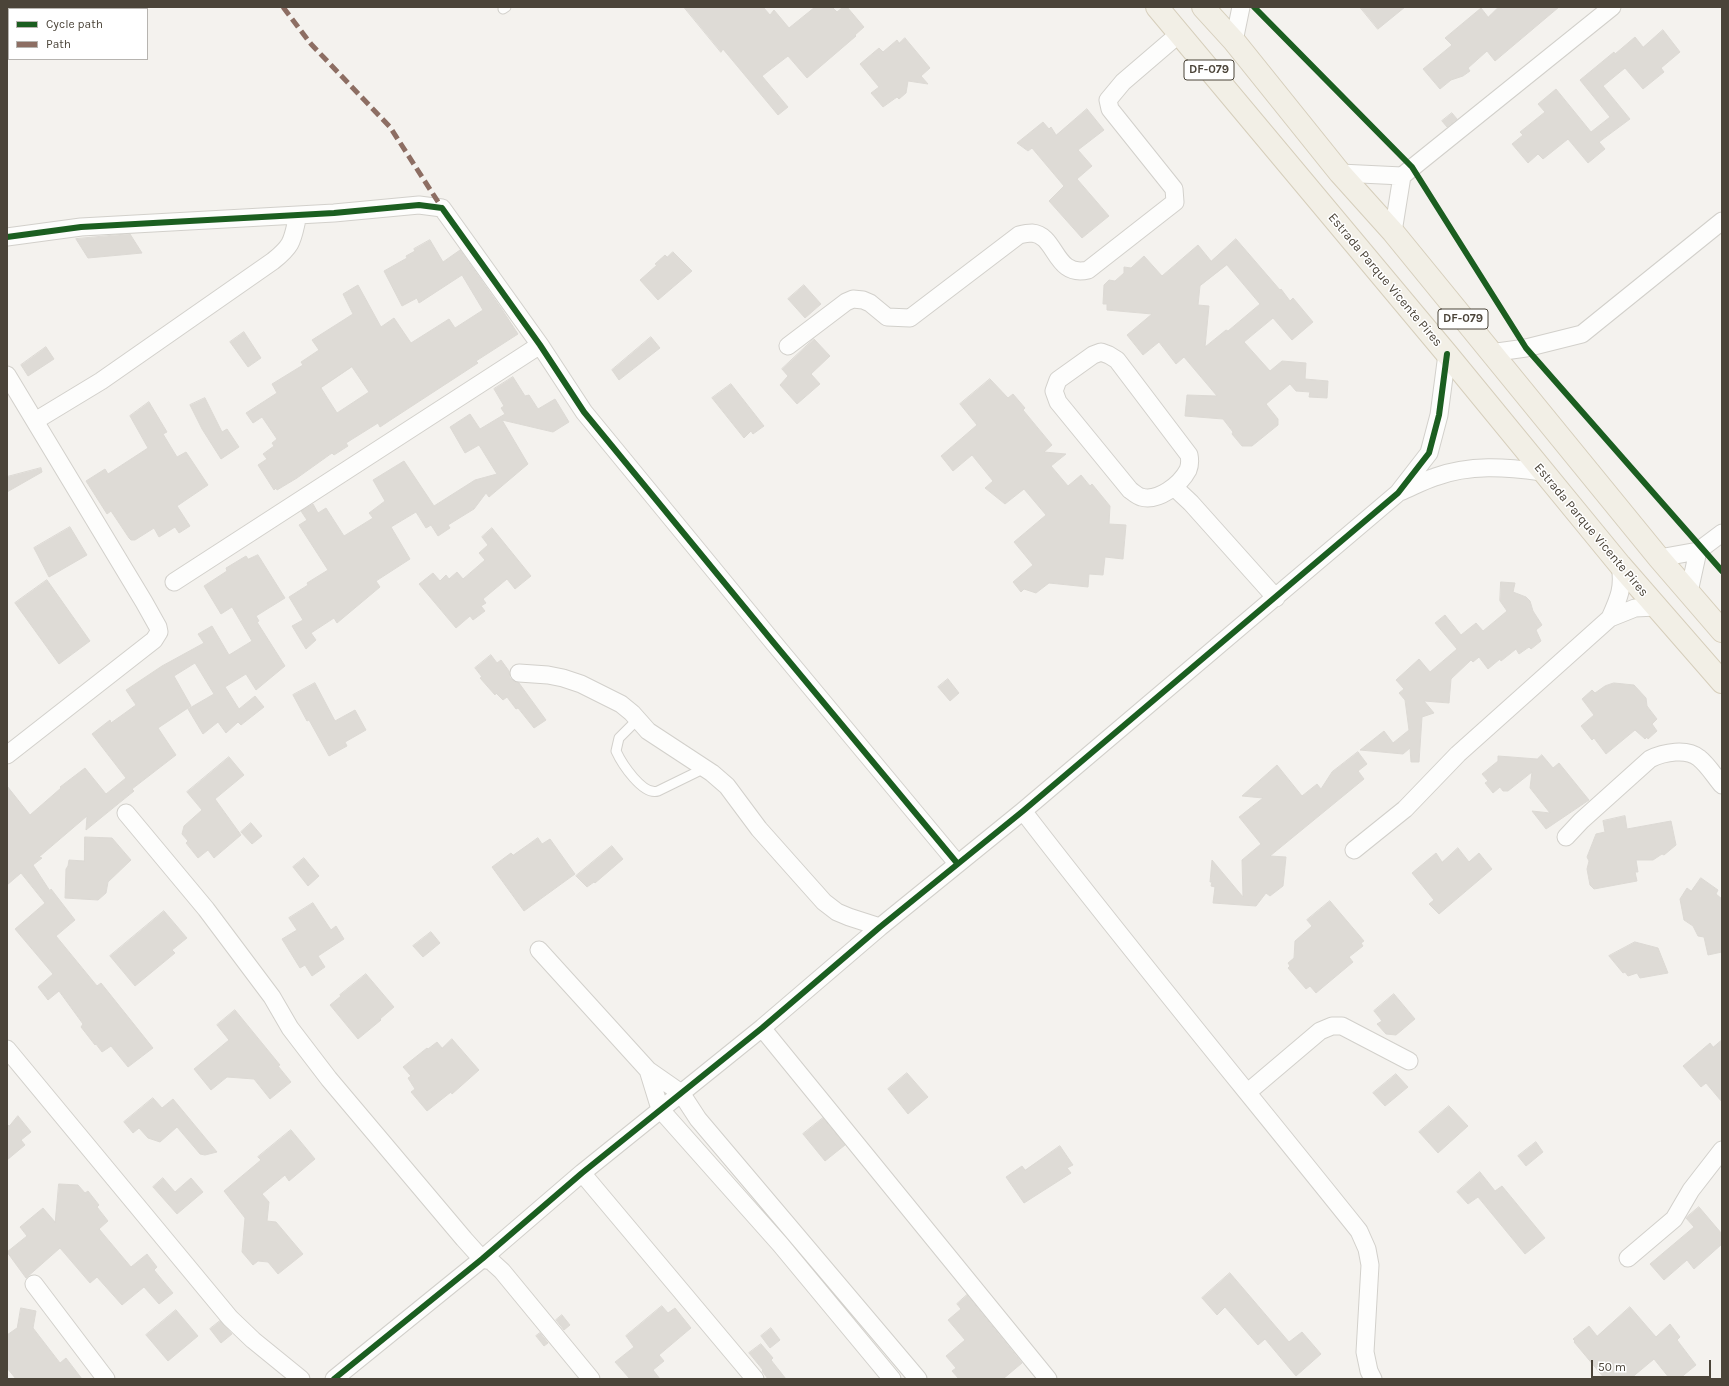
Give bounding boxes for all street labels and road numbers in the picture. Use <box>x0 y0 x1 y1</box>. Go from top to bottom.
road number: DF-079 <box>1184 60 1234 80</box>
street label: Estrada Parque Vicente Pires <box>1325 210 1445 350</box>
road number: DF-079 <box>1438 309 1488 329</box>
street label: Estrada Parque Vicente Pires <box>1531 460 1651 600</box>

